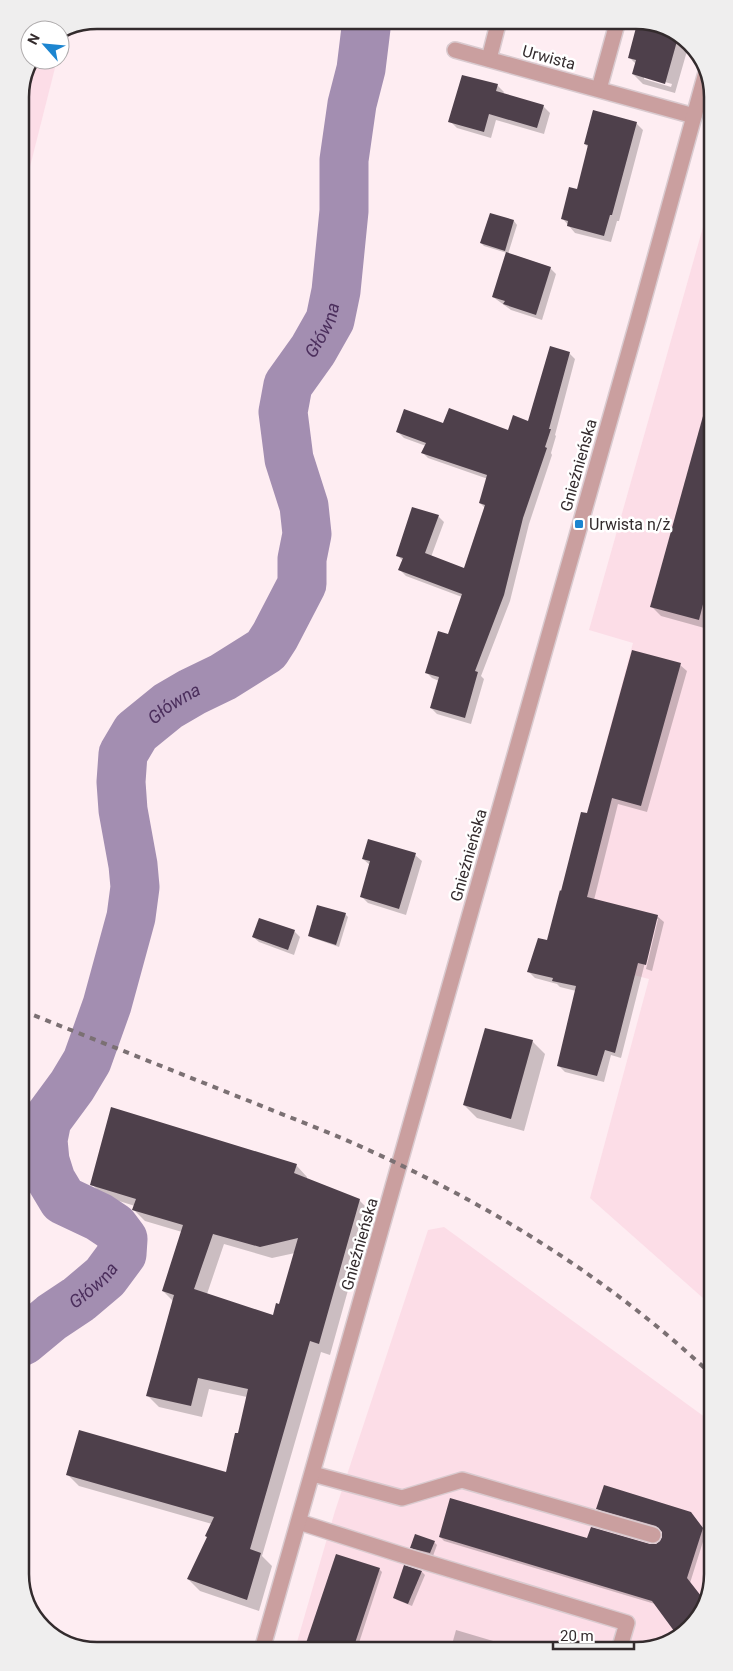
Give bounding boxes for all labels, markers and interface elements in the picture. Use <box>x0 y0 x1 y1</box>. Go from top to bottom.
north arrow <box>20 20 70 70</box>
text: N <box>24 31 43 47</box>
street label: Urwista <box>520 41 577 74</box>
water label: Główna <box>300 301 343 362</box>
street label: Gnieźnieńska <box>556 417 601 513</box>
place label: Urwista n/ż <box>589 515 670 534</box>
marker: Urwista n/ż <box>573 518 585 530</box>
water label: Główna <box>143 679 204 728</box>
street label: Gnieźnieńska <box>446 807 491 903</box>
street label: Gnieźnieńska <box>337 1196 382 1292</box>
water label: Główna <box>65 1258 122 1313</box>
scale bar <box>553 1618 634 1650</box>
text: 20 m <box>560 1627 594 1645</box>

